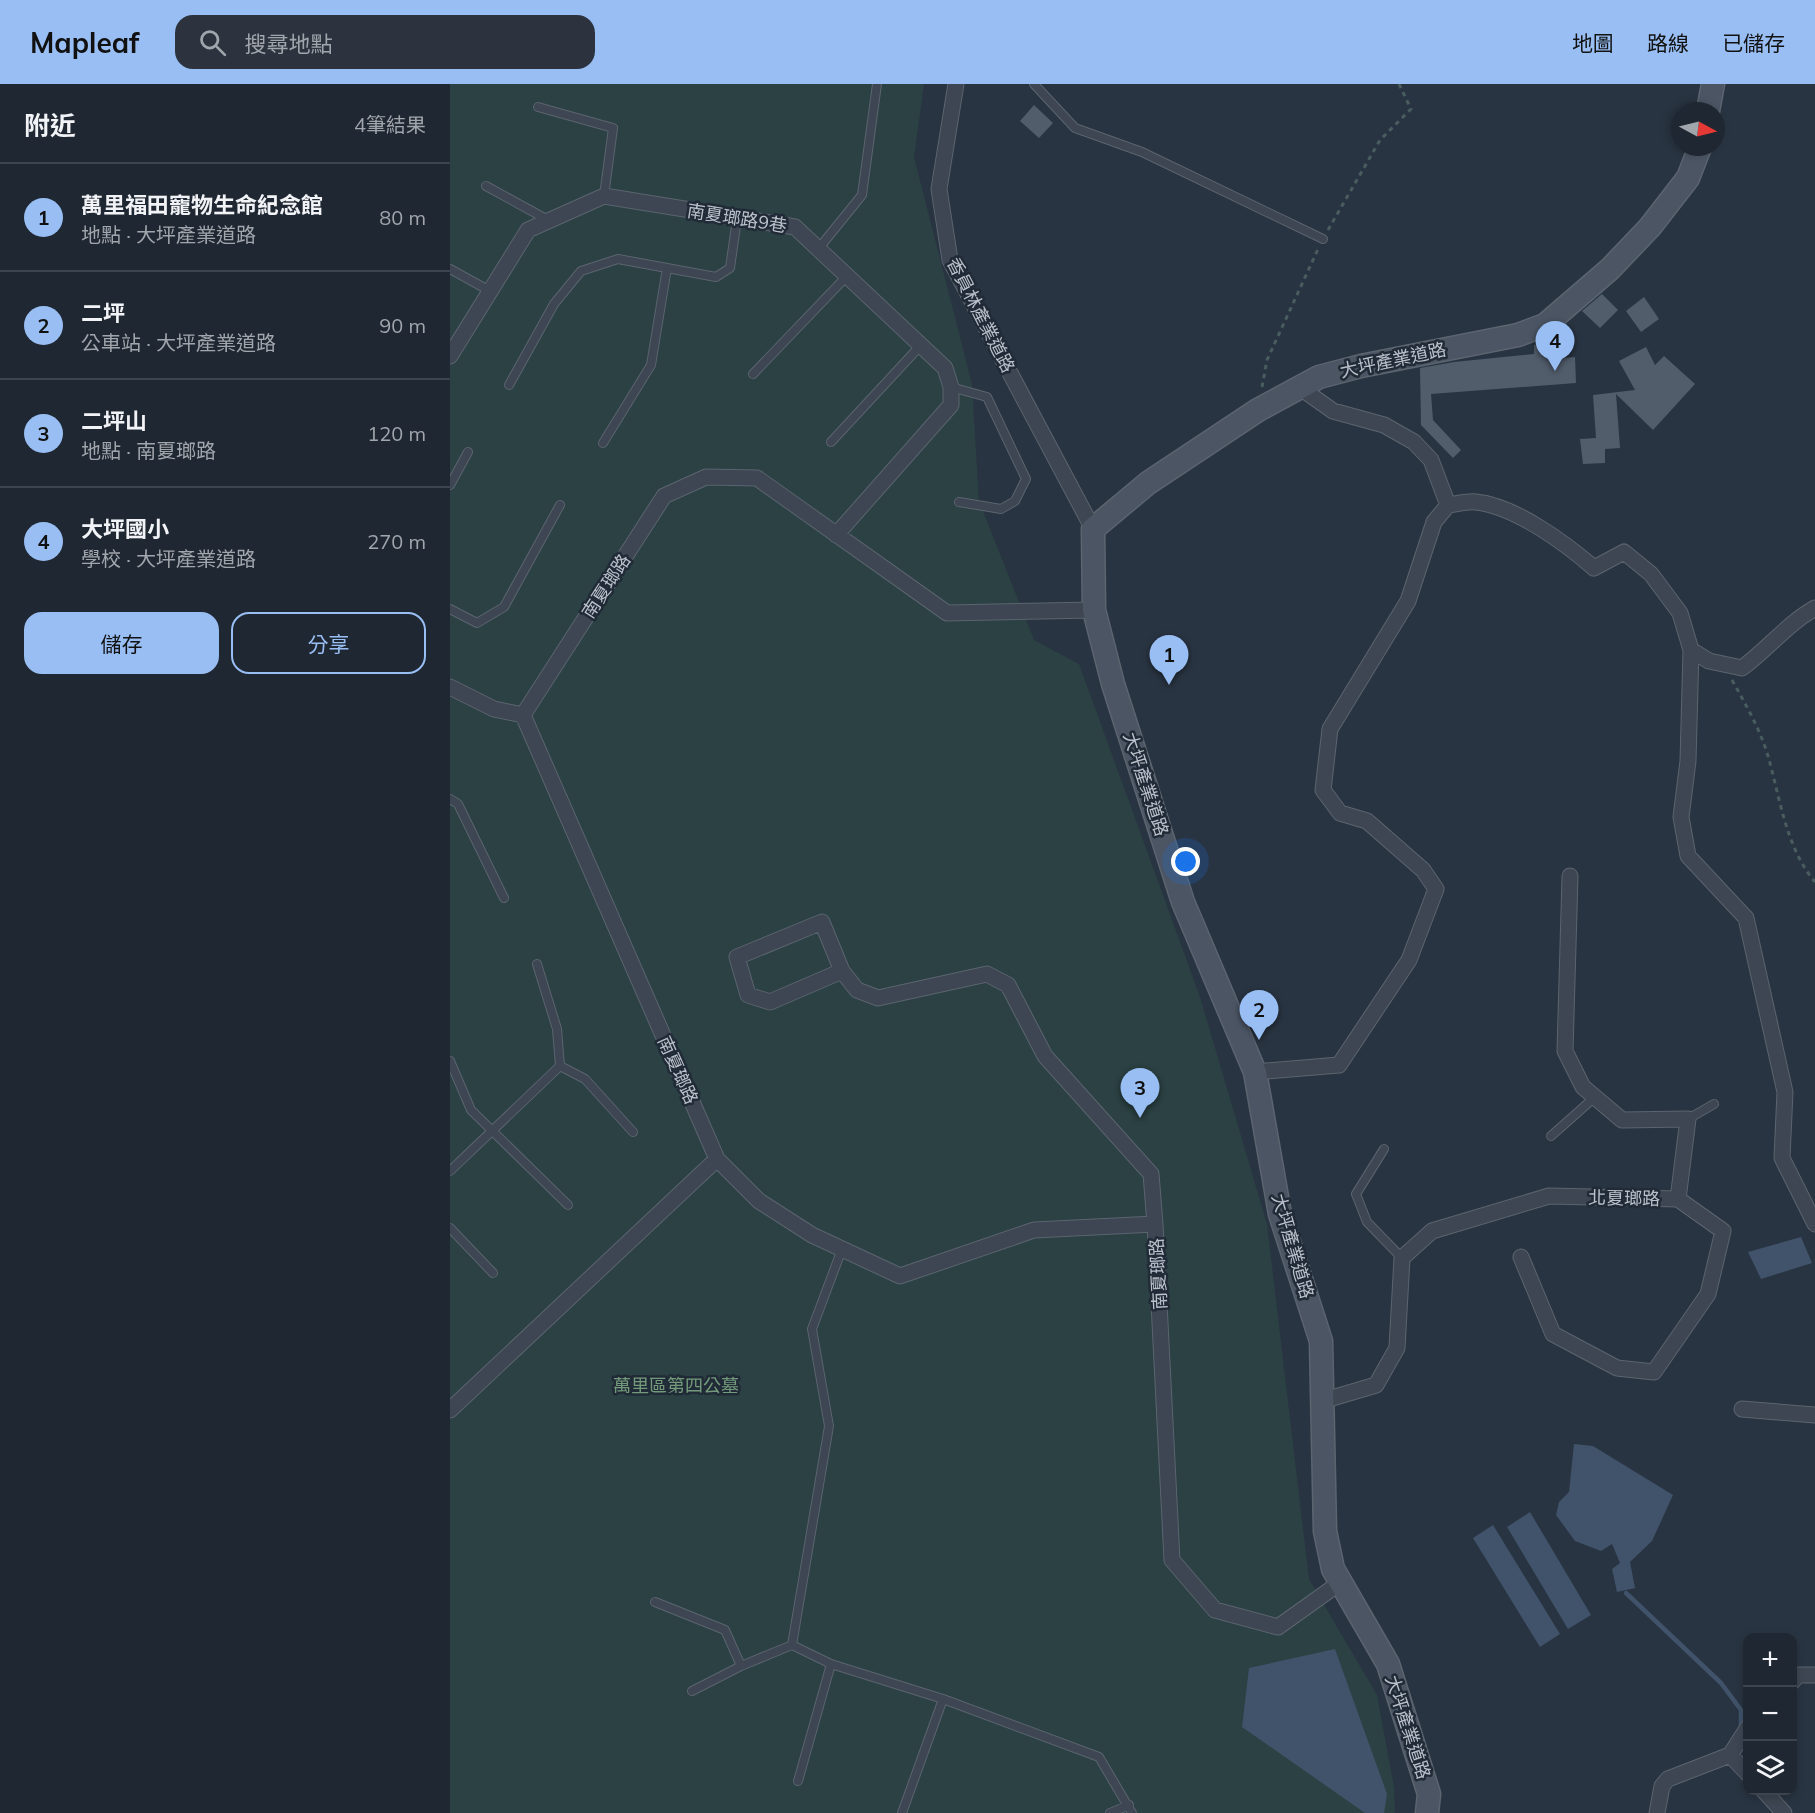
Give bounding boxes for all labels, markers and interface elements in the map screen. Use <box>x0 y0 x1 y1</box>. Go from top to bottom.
search box <box>175 15 595 69</box>
text: Mapleaf <box>30 25 139 60</box>
icon: search <box>196 26 229 59</box>
text: 搜尋地點 <box>244 30 332 58</box>
text: 地圖 <box>1572 30 1614 56</box>
text: 路線 <box>1647 30 1689 56</box>
text: 已儲存 <box>1722 30 1785 56</box>
north arrow <box>1671 102 1725 156</box>
text: 附近 <box>24 109 76 142</box>
text: 4筆結果 <box>354 112 426 137</box>
text: 萬里福田寵物生命紀念館 <box>81 191 323 219</box>
street label: 南夏瑯路9巷 <box>685 199 789 237</box>
text: 1 <box>38 205 50 230</box>
text: 80 m <box>379 205 426 230</box>
text: 地點 · 大坪產業道路 <box>81 222 256 247</box>
street label: 香員林產業道路 <box>942 254 1020 376</box>
text: 二坪 <box>81 299 125 327</box>
text: 2 <box>38 313 50 338</box>
text: 90 m <box>379 313 426 338</box>
pin: 4 <box>1536 322 1574 371</box>
text: 公車站 · 大坪產業道路 <box>81 330 276 355</box>
street label: 大坪產業道路 <box>1338 338 1448 382</box>
text: 二坪山 <box>81 407 147 435</box>
text: 3 <box>38 421 50 446</box>
text: 120 m <box>367 421 426 446</box>
text: 地點 · 南夏瑯路 <box>81 438 216 463</box>
text: 大坪國小 <box>81 515 169 543</box>
text: 4 <box>38 529 50 554</box>
text: 270 m <box>367 529 426 554</box>
text: 學校 · 大坪產業道路 <box>81 546 256 571</box>
street label: 南夏瑯路 <box>577 550 635 622</box>
button: 儲存 <box>24 612 219 674</box>
button: 分享 <box>231 612 426 674</box>
pin: 1 <box>1150 636 1188 685</box>
street label: 大坪產業道路 <box>1118 729 1174 839</box>
your location <box>1171 847 1200 876</box>
pin: 2 <box>1240 990 1278 1040</box>
street label: 南夏瑯路 <box>653 1032 703 1108</box>
pin: 3 <box>1120 1068 1160 1118</box>
street label: 北夏瑯路 <box>1588 1186 1660 1210</box>
street label: 大坪產業道路 <box>1267 1191 1319 1301</box>
street label: 南夏瑯路 <box>1145 1237 1171 1311</box>
park label: 萬里區第四公墓 <box>613 1374 739 1397</box>
map controls <box>1743 1633 1797 1795</box>
button: + <box>1743 1633 1797 1687</box>
street label: 大坪產業道路 <box>1380 1672 1436 1782</box>
button: − <box>1743 1687 1797 1741</box>
button: layers <box>1743 1741 1797 1795</box>

